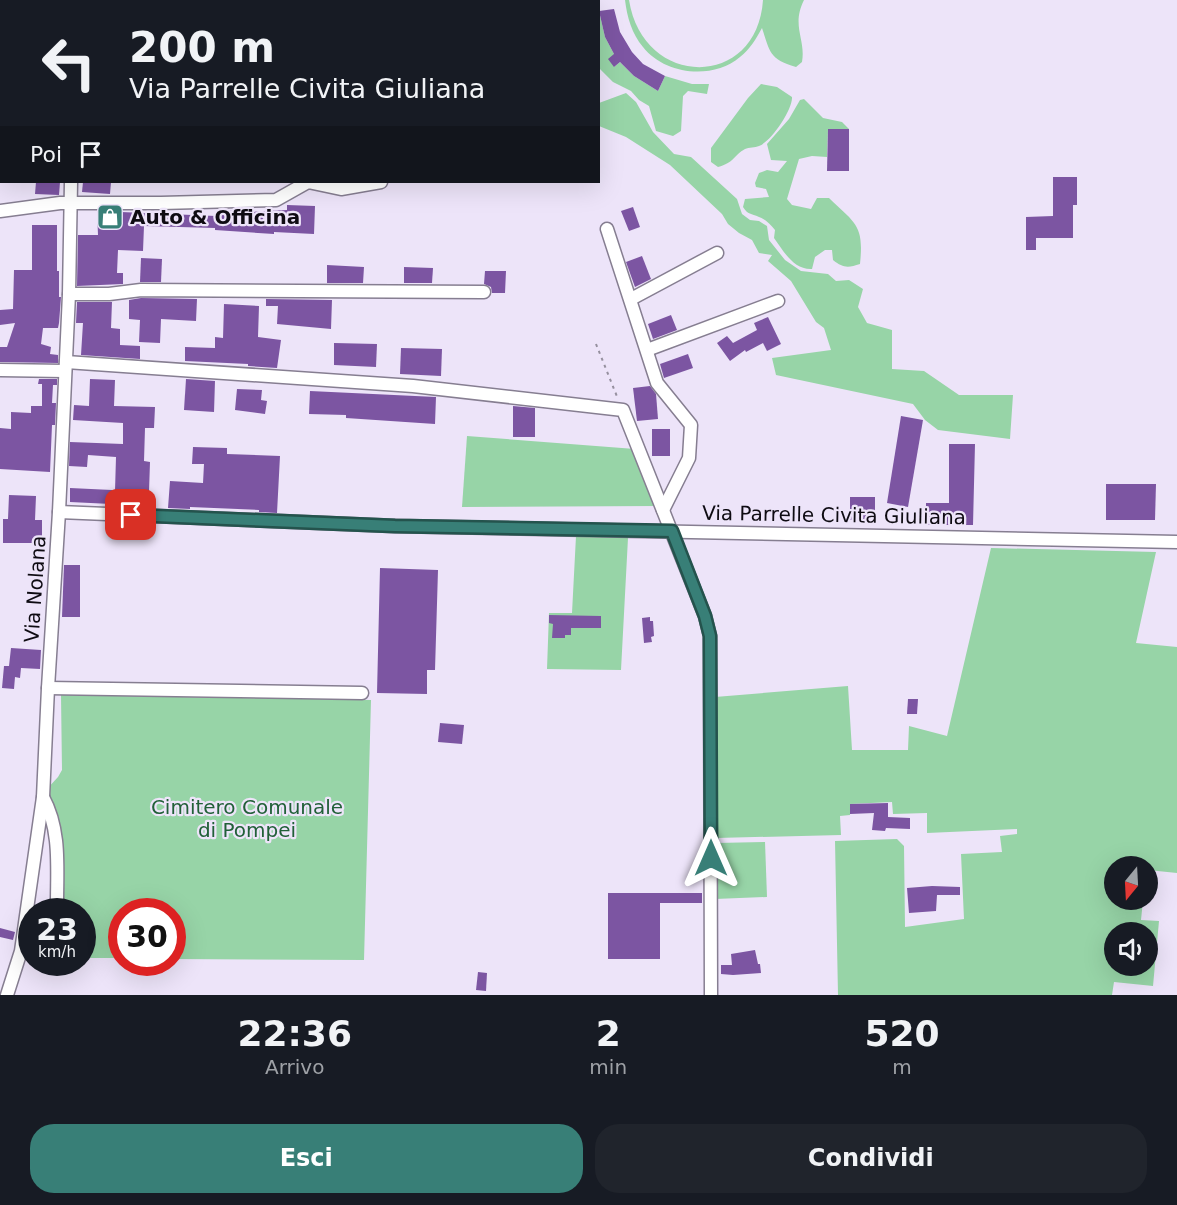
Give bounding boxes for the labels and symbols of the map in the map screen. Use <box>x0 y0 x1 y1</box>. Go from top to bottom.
shop icon: Auto & Officina <box>95 202 125 232</box>
place label: Auto & Officina <box>130 205 300 229</box>
pin <box>105 489 156 540</box>
street label: Via Parrelle Civita Giuliana <box>702 501 966 529</box>
street label: Via Nolana <box>19 535 51 643</box>
park label: Cimitero Comunale di Pompei <box>151 795 343 842</box>
position arrow <box>679 826 743 890</box>
north arrow <box>1104 856 1158 910</box>
speed limit sign: 30 <box>108 898 186 976</box>

